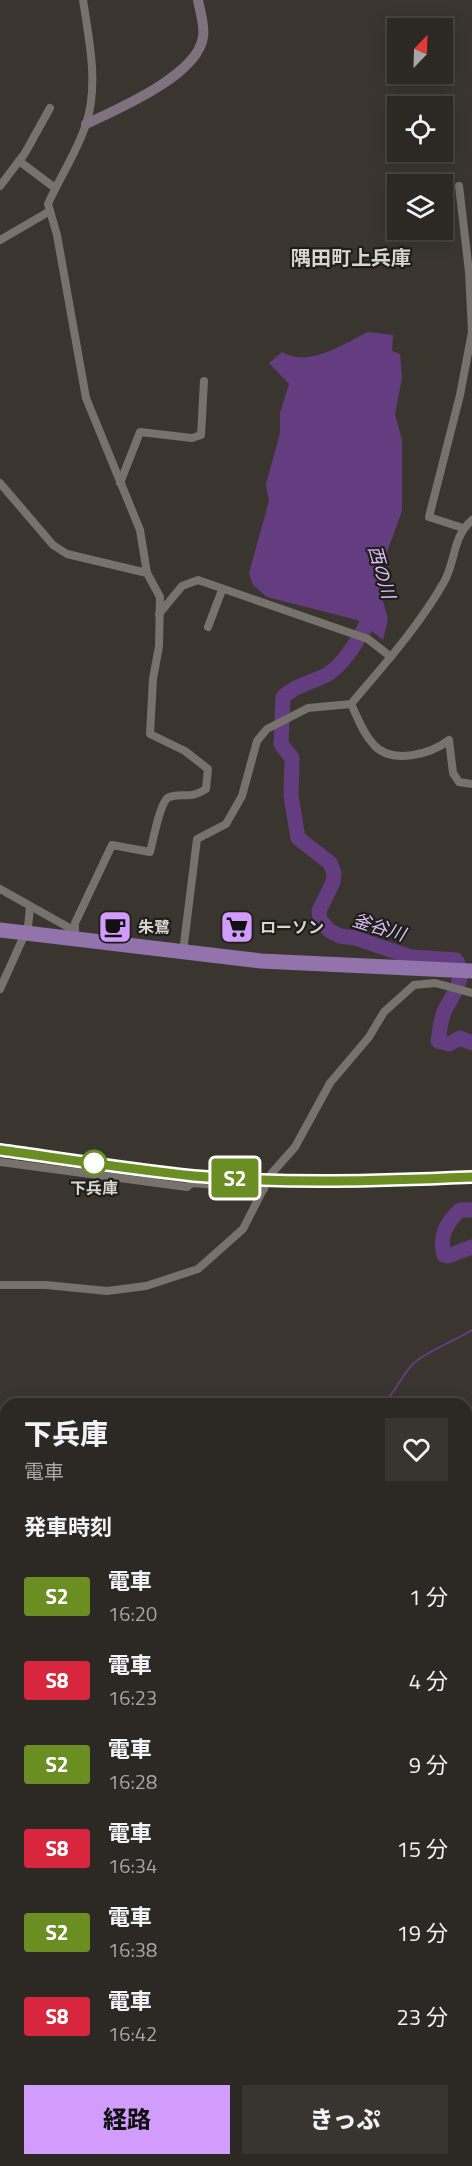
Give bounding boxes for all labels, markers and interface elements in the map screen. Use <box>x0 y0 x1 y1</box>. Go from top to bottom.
north arrow <box>387 18 453 84</box>
map controls <box>387 18 453 240</box>
button: locate <box>387 96 453 162</box>
button: layers <box>387 174 453 240</box>
district label: 隅田町上兵庫 <box>291 242 411 273</box>
water label: 西の川 <box>362 542 403 604</box>
water label: 釜谷川 <box>349 906 411 948</box>
cafe icon: 朱鷺 <box>97 909 133 945</box>
supermarket icon: ローソン <box>219 909 255 945</box>
place label: 朱鷺 <box>138 915 170 939</box>
place label: ローソン <box>260 915 324 939</box>
marker: 下兵庫 <box>81 1150 107 1176</box>
line badge: S2 <box>208 1158 262 1198</box>
text: S2 <box>223 1162 247 1194</box>
place label: 下兵庫 <box>70 1176 118 1200</box>
text: 下兵庫 <box>24 1412 108 1455</box>
button: heart <box>385 1418 448 1481</box>
text: 電車 <box>24 1456 64 1487</box>
text: 発車時刻 <box>24 1510 112 1544</box>
text: 電車 <box>108 1564 152 1598</box>
text: S2 <box>45 1580 69 1612</box>
text: 1 分 <box>409 1580 448 1614</box>
text: 16:20 <box>108 1598 157 1629</box>
text: 電車 <box>108 1648 152 1682</box>
text: S8 <box>45 1664 69 1696</box>
text: 4 分 <box>409 1664 448 1698</box>
text: 16:23 <box>108 1682 157 1713</box>
text: 電車 <box>108 1732 152 1766</box>
text: S2 <box>45 1748 69 1780</box>
text: 9 分 <box>409 1748 448 1782</box>
text: 16:28 <box>108 1766 157 1797</box>
text: 電車 <box>108 1816 152 1850</box>
text: S8 <box>45 1832 69 1864</box>
text: 15 分 <box>397 1832 448 1866</box>
text: 16:34 <box>108 1850 157 1881</box>
text: 電車 <box>108 1900 152 1934</box>
text: S2 <box>45 1916 69 1948</box>
text: 19 分 <box>397 1916 448 1950</box>
text: 16:38 <box>108 1934 157 1965</box>
text: 電車 <box>108 1984 152 2018</box>
text: S8 <box>45 2000 69 2032</box>
text: 23 分 <box>397 2000 448 2034</box>
text: 16:42 <box>108 2018 157 2049</box>
button: 経路 <box>24 2085 230 2154</box>
button: きっぷ <box>242 2085 448 2154</box>

